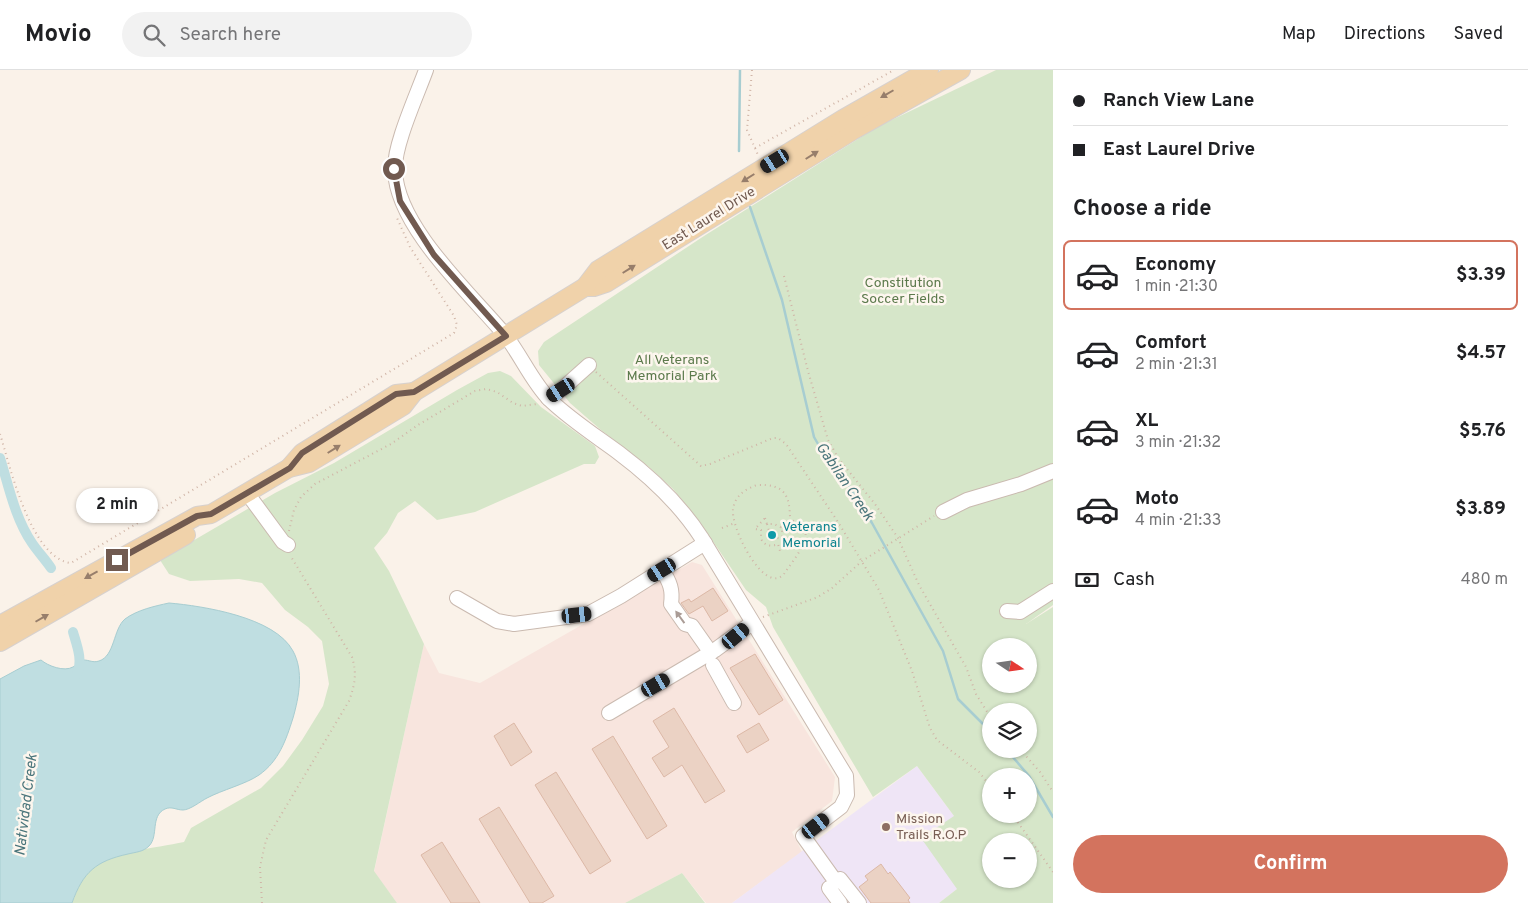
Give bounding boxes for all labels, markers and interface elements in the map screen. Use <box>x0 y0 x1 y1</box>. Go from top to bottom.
search box <box>122 12 472 57</box>
text: Movio <box>25 20 92 50</box>
icon: search <box>140 21 168 49</box>
text: Search here <box>180 23 281 47</box>
text: Map <box>1282 23 1316 46</box>
text: Directions <box>1344 23 1426 46</box>
text: Saved <box>1454 23 1503 46</box>
text: Ranch View Lane <box>1103 89 1254 113</box>
one-way arrow <box>880 90 893 99</box>
text: East Laurel Drive <box>1103 138 1255 162</box>
car <box>758 147 791 175</box>
one-way arrow <box>805 151 819 160</box>
route start <box>383 158 405 180</box>
one-way arrow <box>741 173 754 183</box>
street label: East Laurel Drive <box>659 184 759 254</box>
text: Choose a ride <box>1073 196 1211 223</box>
icon: car <box>1075 253 1120 298</box>
text: Economy <box>1135 253 1216 277</box>
text: $3.39 <box>1456 263 1506 287</box>
one-way arrow <box>623 264 636 273</box>
park label: Constitution Soccer Fields <box>861 275 945 308</box>
text: 1 min · 21:30 <box>1135 277 1218 297</box>
icon: car <box>1075 331 1120 376</box>
text: Comfort <box>1135 331 1207 355</box>
text: $4.57 <box>1456 341 1506 365</box>
park label: All Veterans Memorial Park <box>627 352 717 385</box>
text: 2 min · 21:31 <box>1135 355 1218 375</box>
car <box>544 376 577 404</box>
icon: car <box>1075 409 1120 454</box>
text: XL <box>1135 409 1158 433</box>
text: $5.76 <box>1459 419 1506 443</box>
text: 3 min · 21:32 <box>1135 433 1221 453</box>
water label: Gabilan Creek <box>811 439 877 525</box>
one-way arrow <box>327 444 340 453</box>
icon: car <box>1075 487 1120 532</box>
text: Moto <box>1135 487 1179 511</box>
callout: 2 min <box>76 488 158 522</box>
text: 2 min <box>96 495 138 515</box>
text: $3.89 <box>1455 497 1506 521</box>
text: 4 min · 21:33 <box>1135 511 1221 531</box>
place label: Veterans Memorial <box>782 519 841 552</box>
marker: Veterans Memorial <box>766 529 778 541</box>
route end <box>106 549 128 571</box>
car <box>645 556 678 584</box>
icon: cash <box>1073 566 1101 594</box>
text: Cash <box>1113 568 1155 592</box>
text: 480 m <box>1461 570 1508 590</box>
one-way arrow <box>83 571 98 579</box>
car <box>561 606 592 624</box>
one-way arrow <box>675 611 686 624</box>
one-way arrow <box>35 614 50 622</box>
car <box>719 621 752 651</box>
north arrow <box>982 638 1038 692</box>
map controls <box>982 638 1037 888</box>
car <box>639 671 672 699</box>
button: layers <box>982 703 1037 758</box>
water label: Natividad Creek <box>11 753 43 857</box>
button: + <box>982 768 1037 823</box>
car <box>799 811 832 841</box>
place label: Mission Trails R.O.P <box>896 811 967 844</box>
marker: Mission Trails R.O.P <box>880 821 892 833</box>
button: − <box>982 833 1037 888</box>
button: Confirm <box>1073 835 1508 893</box>

